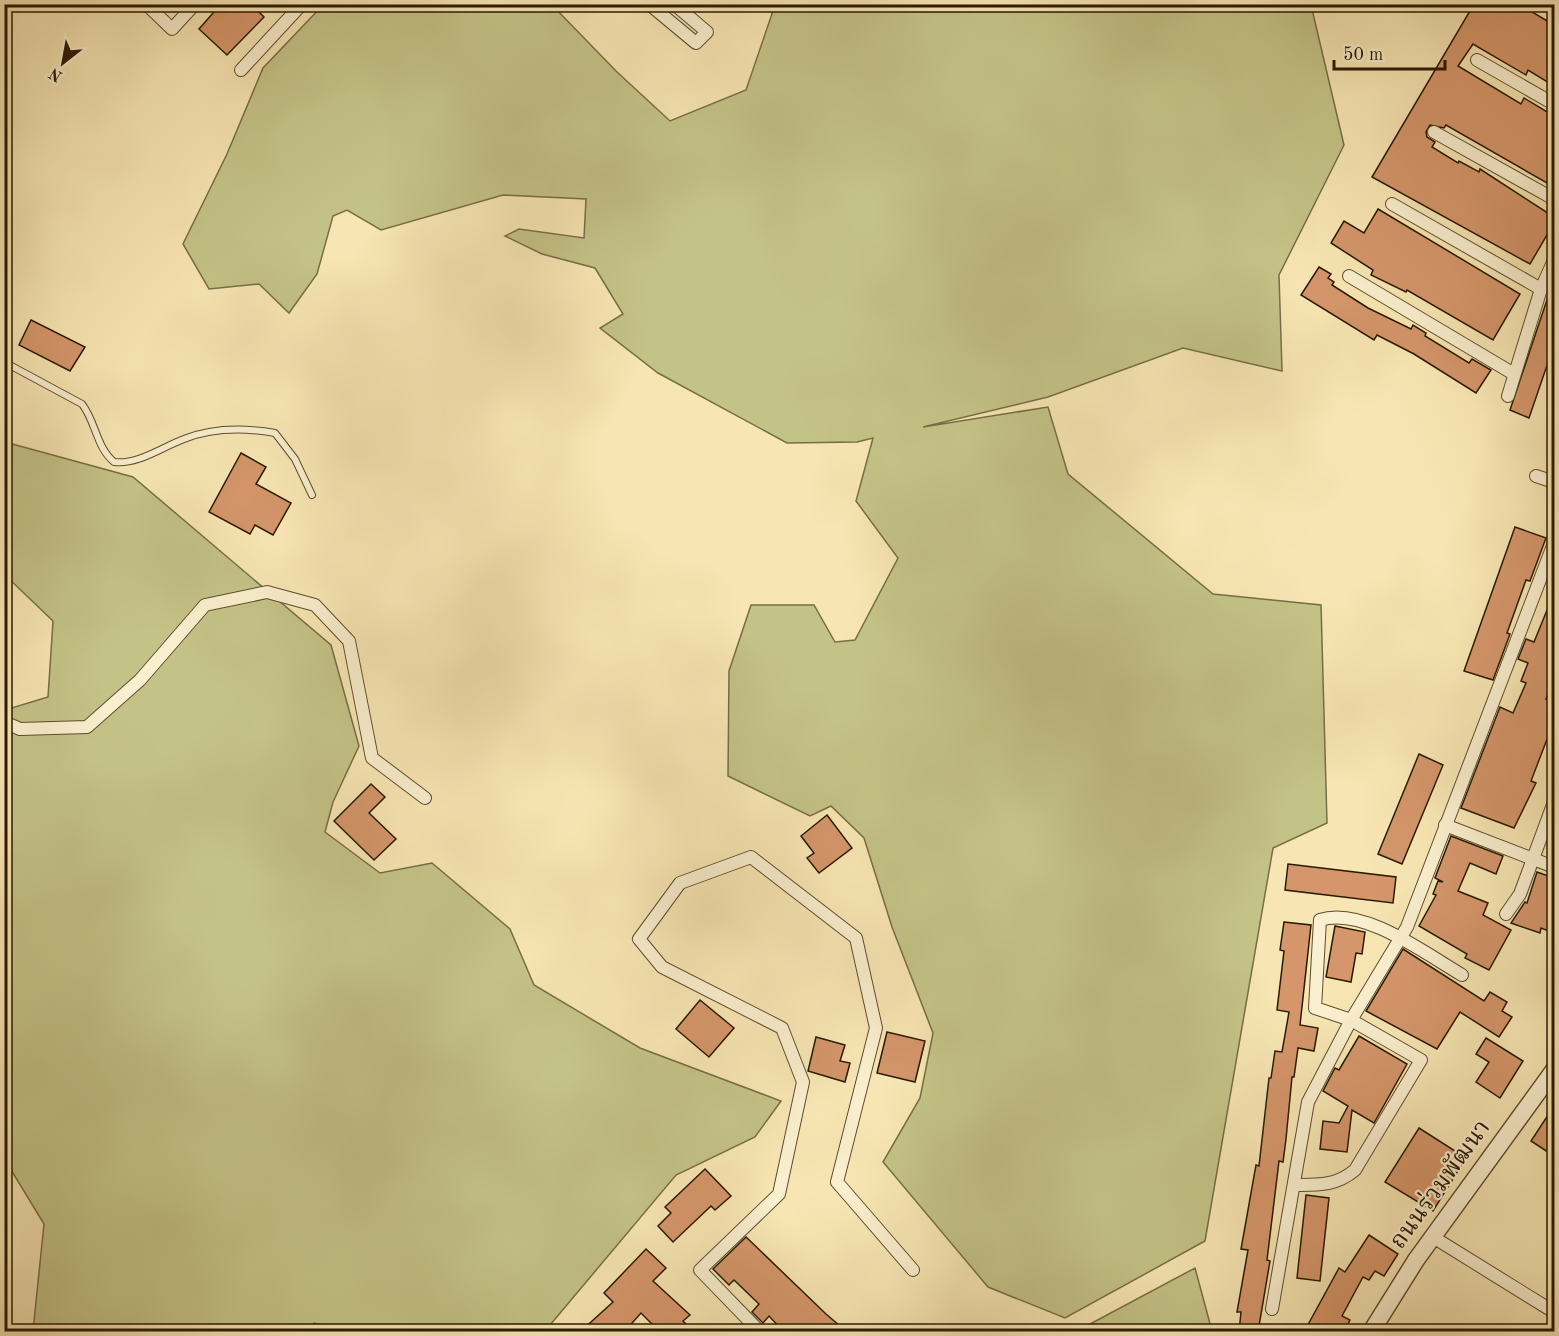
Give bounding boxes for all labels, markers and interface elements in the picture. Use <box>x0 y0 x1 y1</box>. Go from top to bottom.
north arrow <box>33 33 93 93</box>
scale bar <box>1334 33 1445 71</box>
text: 50 m <box>1343 46 1383 64</box>
text: N <box>46 64 66 84</box>
street label: ถนนร่วมพัฒนา <box>1383 1114 1495 1254</box>

